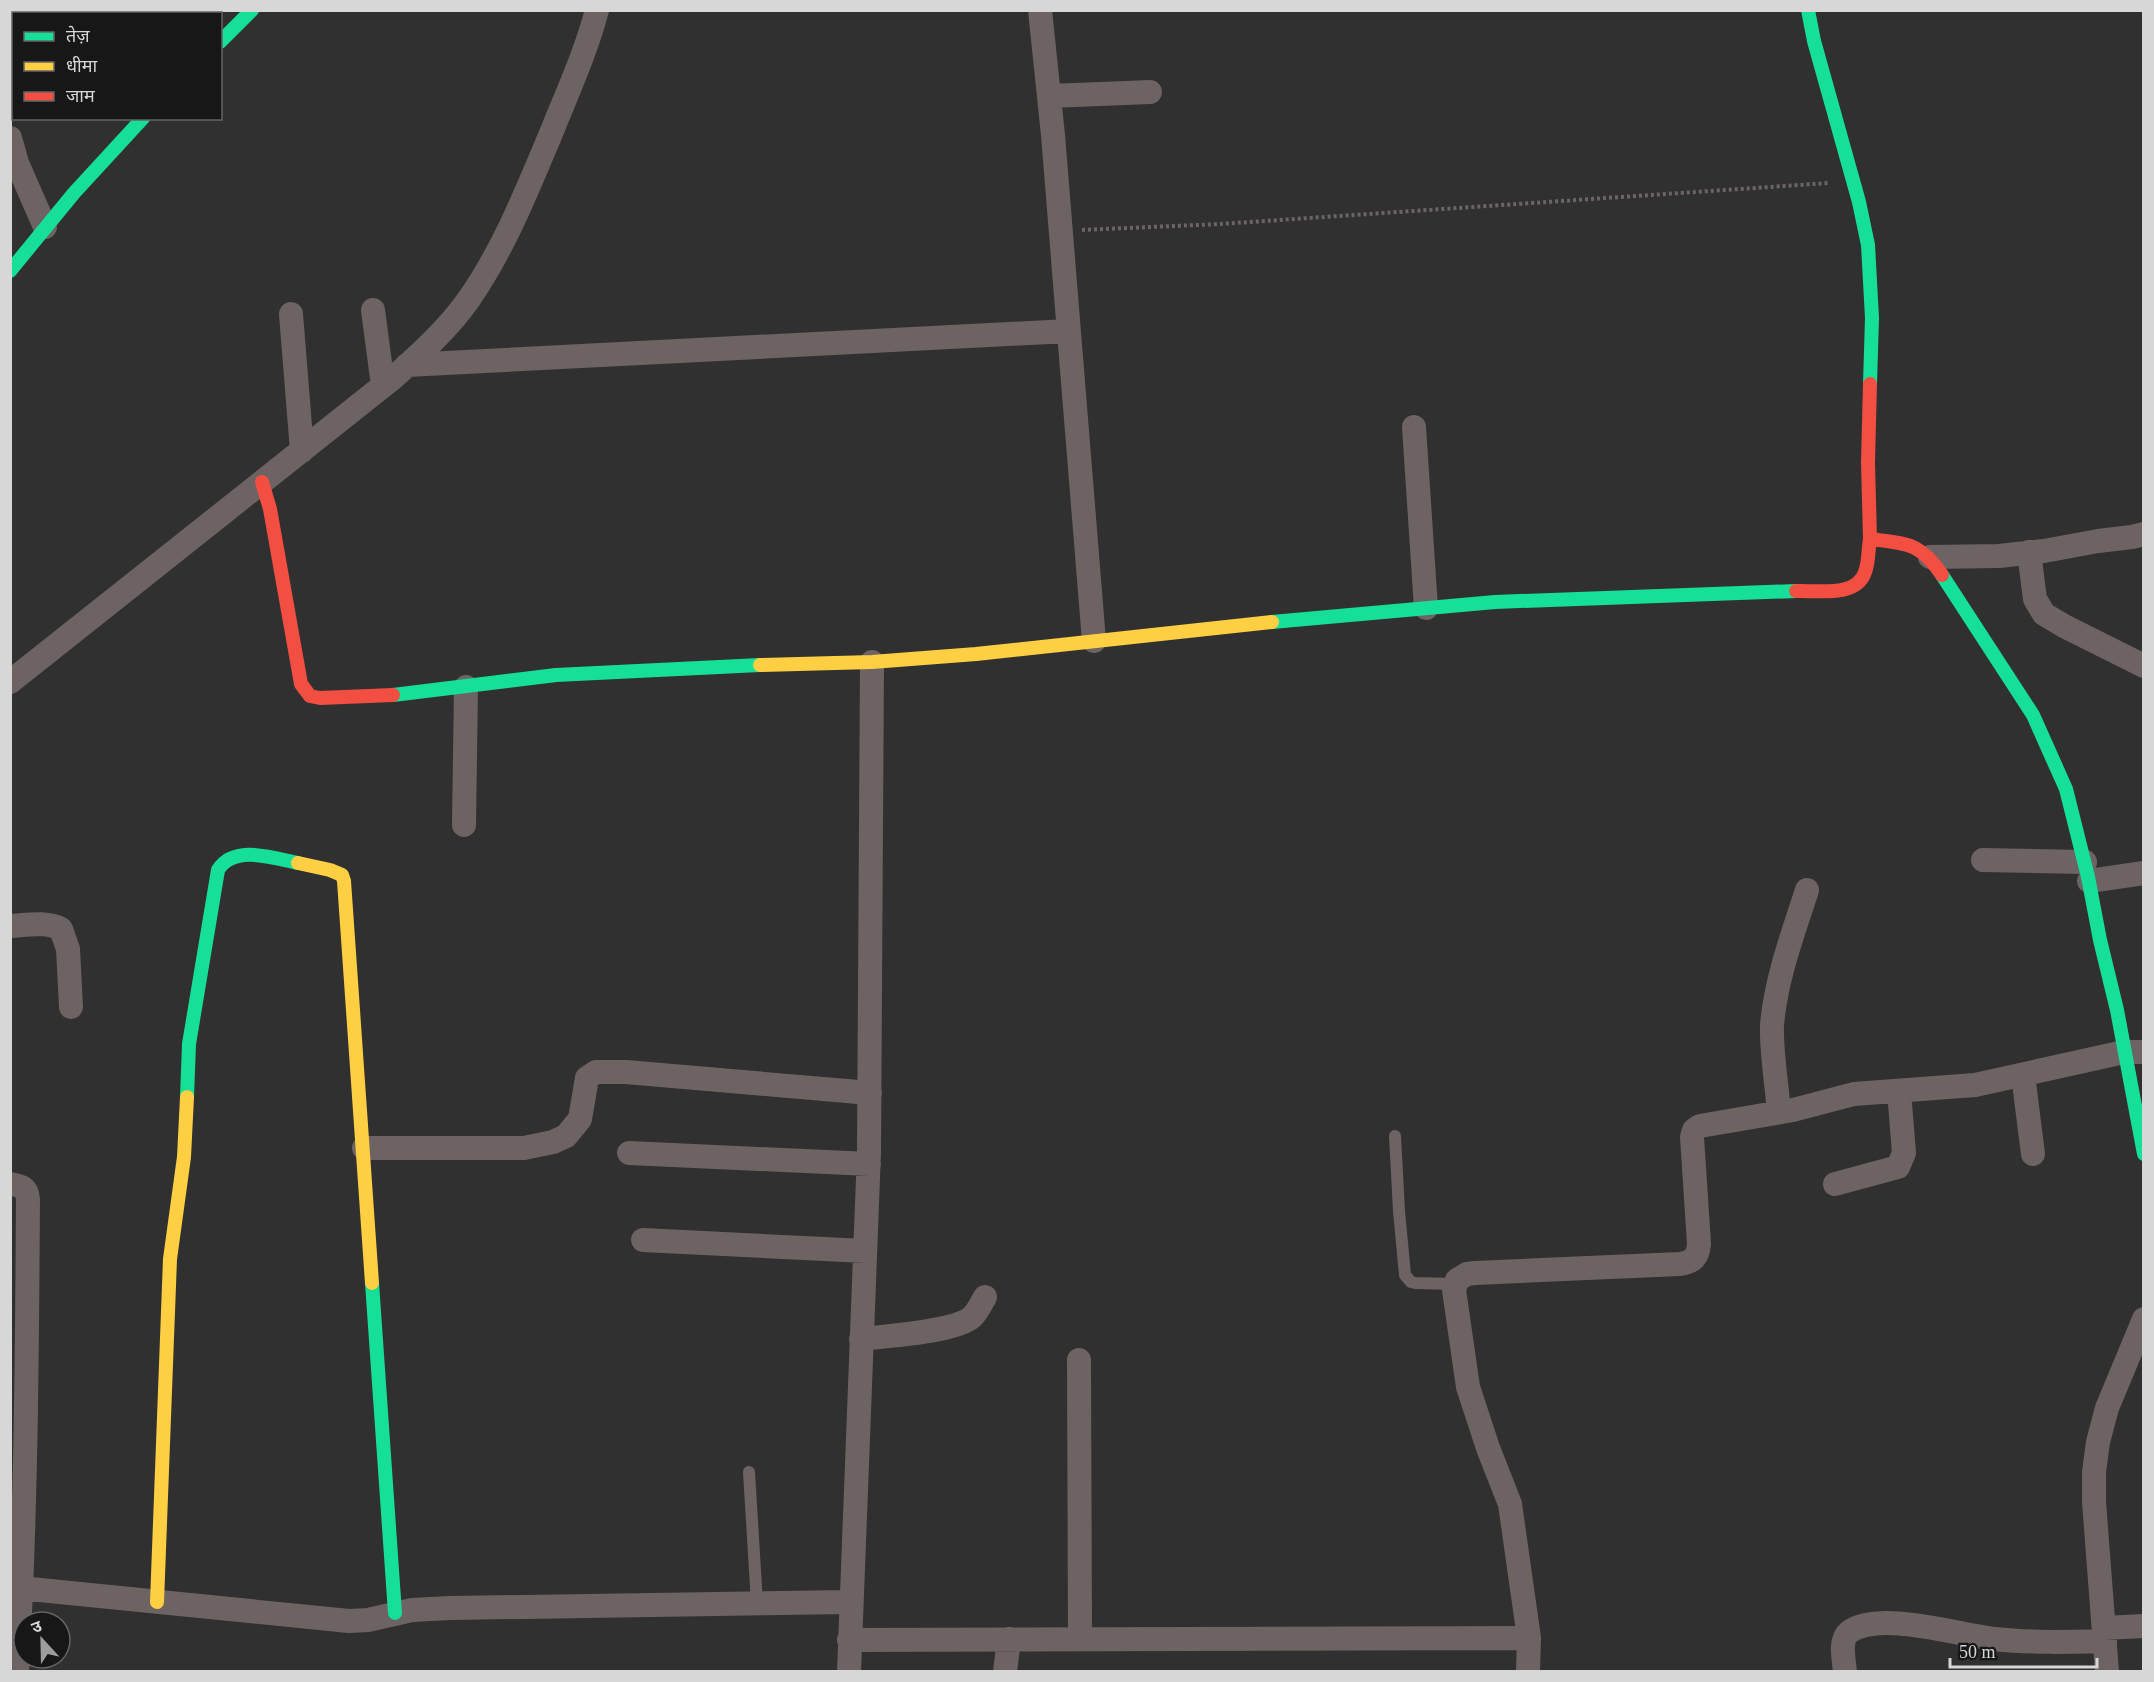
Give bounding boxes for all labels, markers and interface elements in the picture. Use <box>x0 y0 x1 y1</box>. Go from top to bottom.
legend <box>12 12 222 120</box>
text: तेज़ <box>66 25 90 46</box>
text: धीमा <box>66 56 97 76</box>
text: जाम <box>66 86 96 106</box>
north arrow <box>12 1610 72 1670</box>
text: उ <box>29 1617 45 1636</box>
scale bar <box>1950 1631 2097 1669</box>
text: 50 m <box>1959 1642 1996 1662</box>

